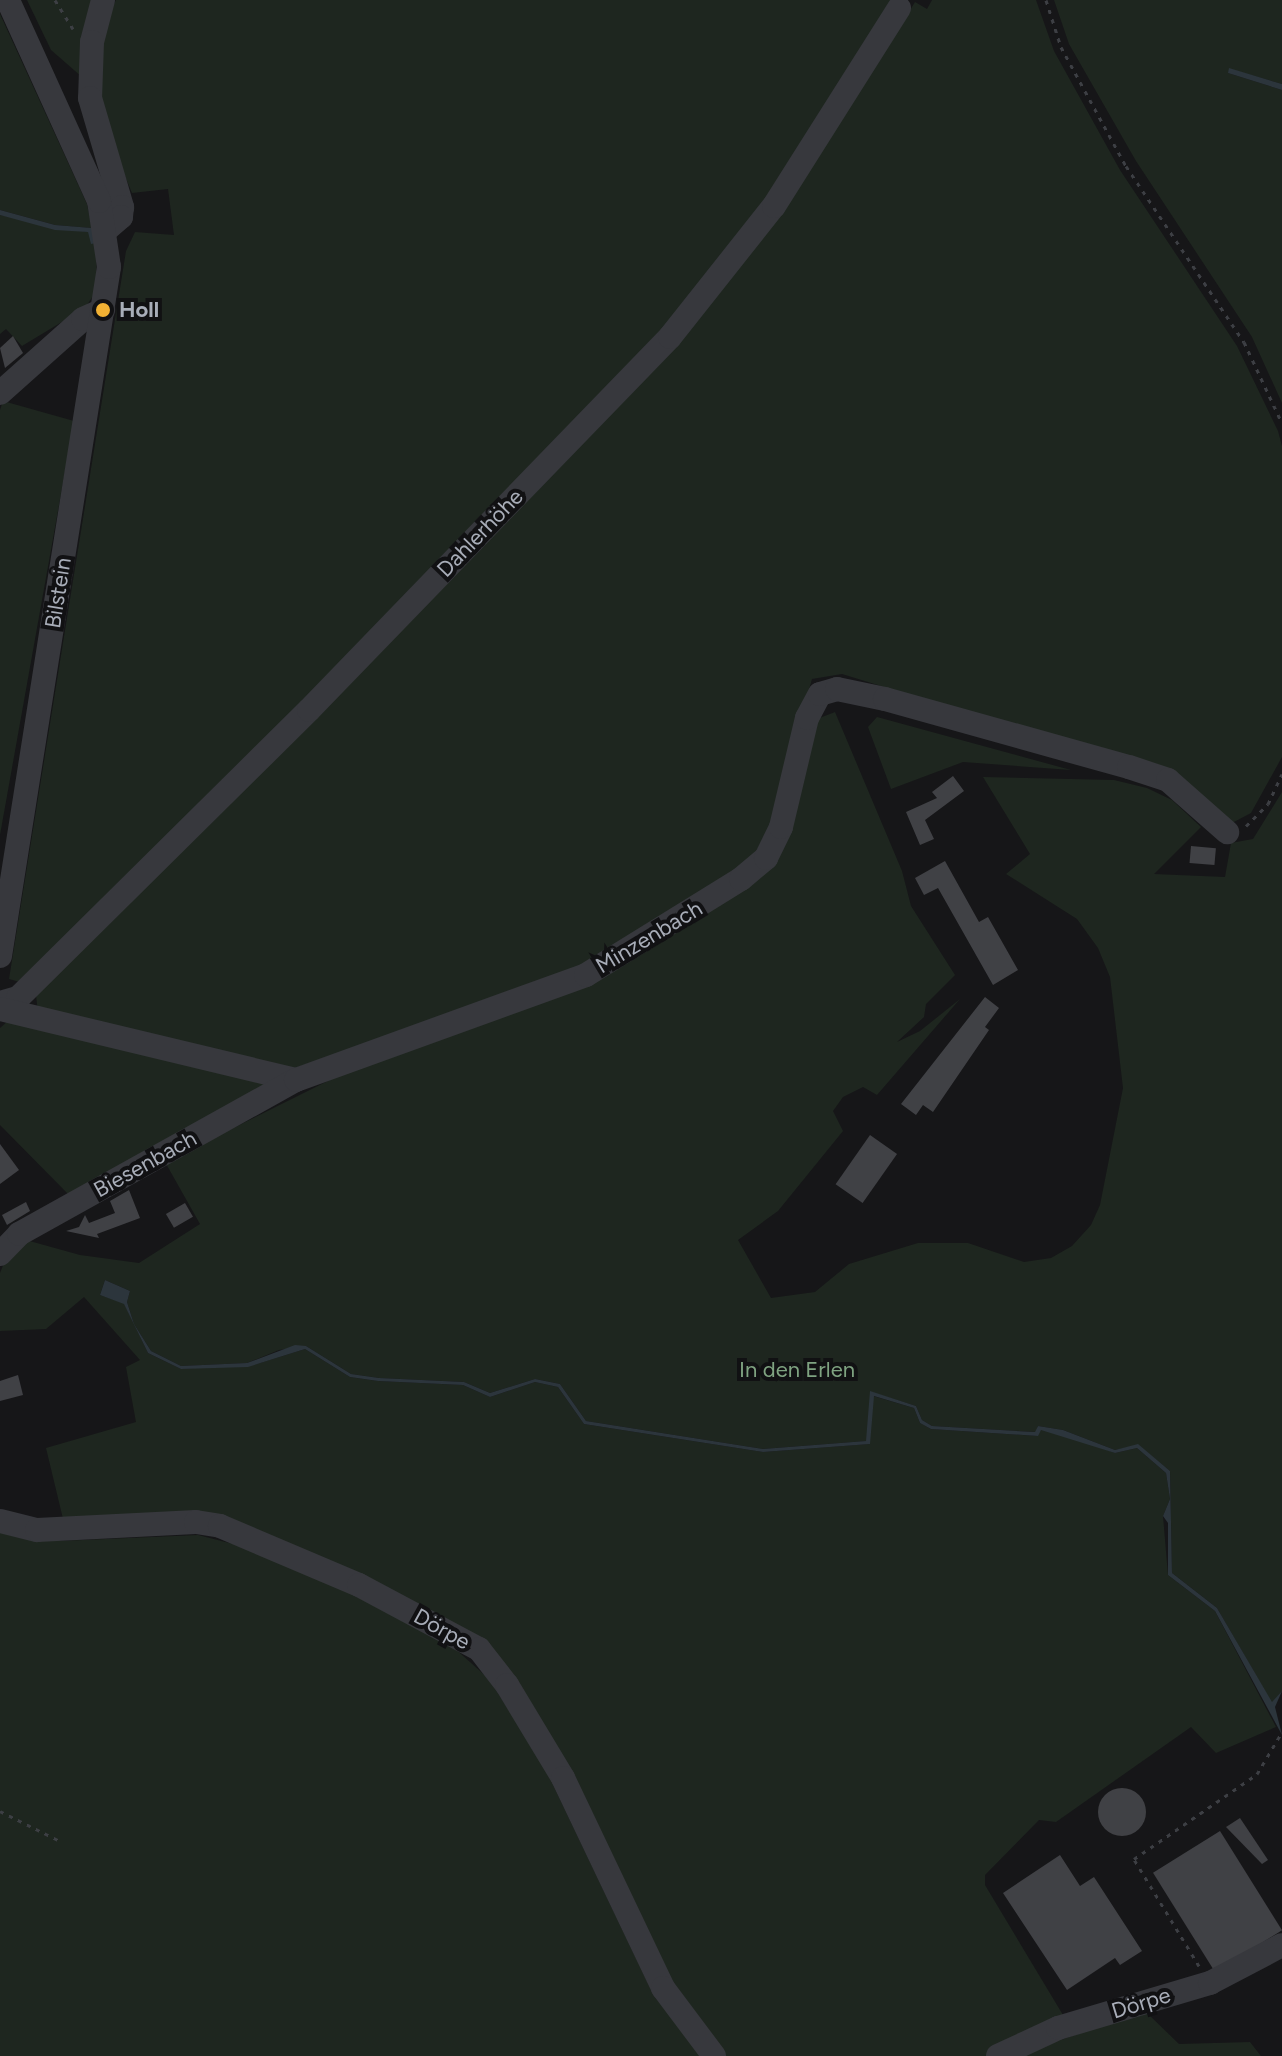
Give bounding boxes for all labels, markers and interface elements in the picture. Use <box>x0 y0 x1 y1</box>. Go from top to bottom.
place label: Holl <box>119 297 159 323</box>
marker: Holl <box>94 301 112 319</box>
street label: Dahlerhöhe <box>432 483 528 583</box>
street label: Bilstein <box>39 556 77 630</box>
street label: Minzenbach <box>591 895 707 979</box>
street label: Biesenbach <box>89 1125 201 1203</box>
park label: In den Erlen <box>739 1357 855 1383</box>
street label: Dörpe <box>409 1603 475 1655</box>
street label: Dörpe <box>1108 1982 1174 2024</box>

